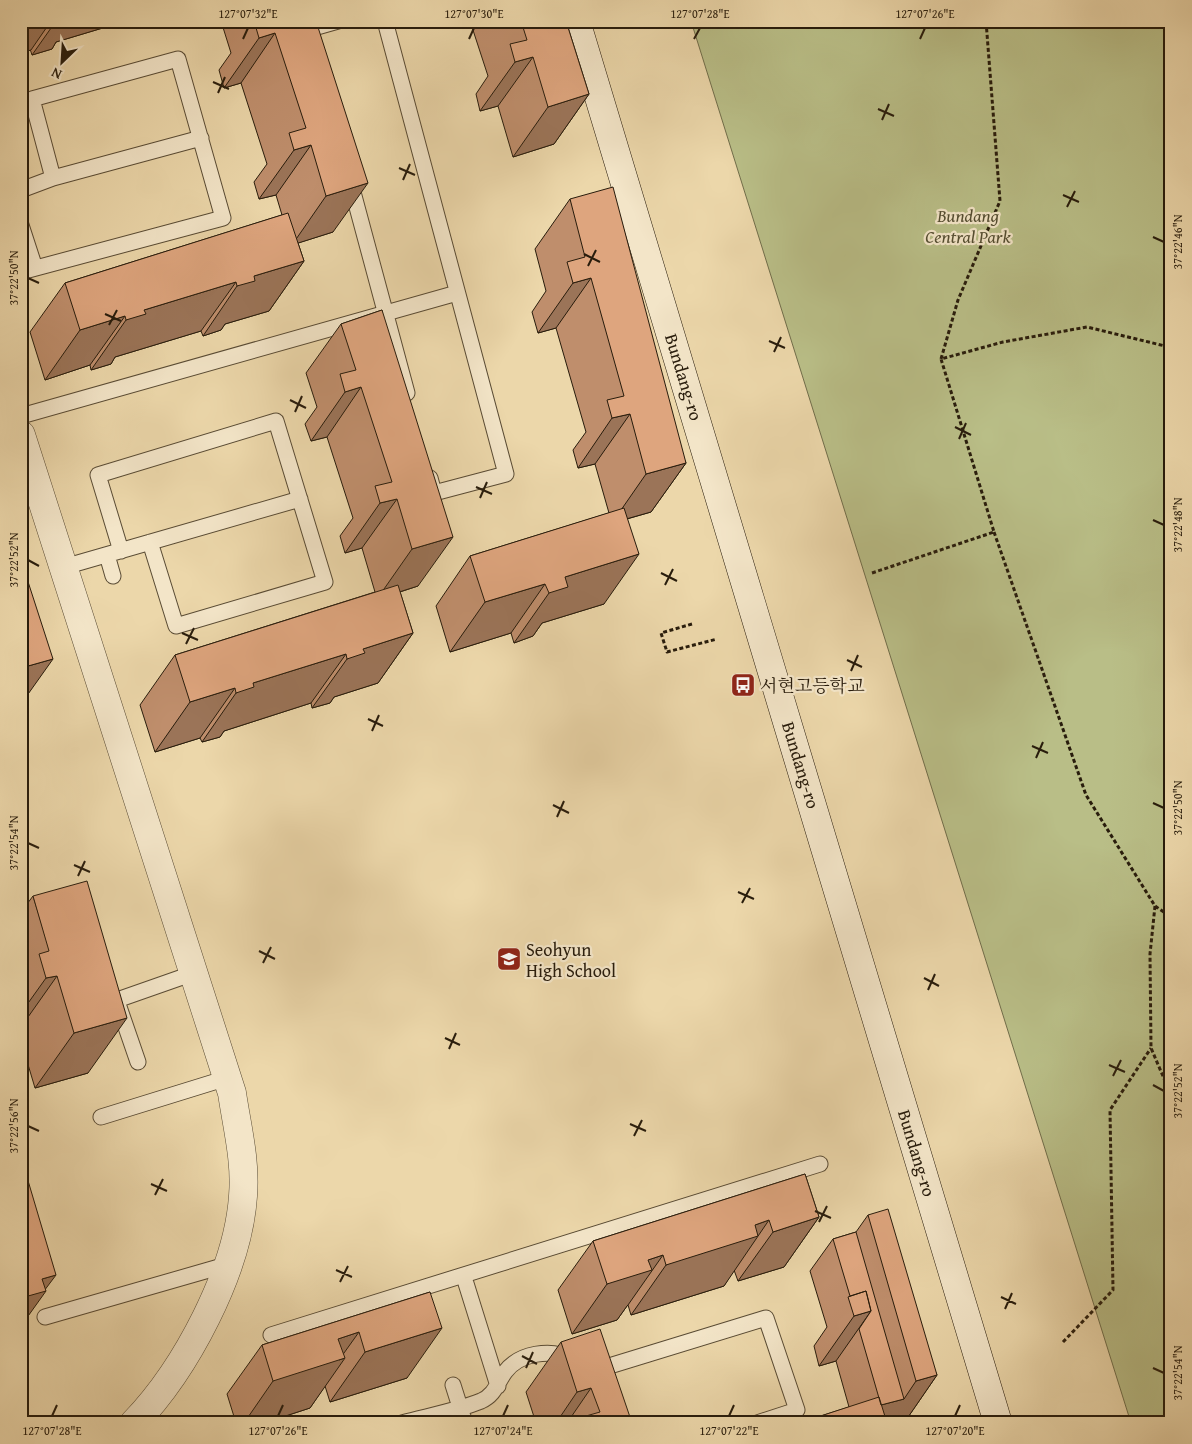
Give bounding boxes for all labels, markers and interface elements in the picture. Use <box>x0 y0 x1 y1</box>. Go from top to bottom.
text: 127°07'32"E <box>218 5 278 22</box>
text: 127°07'30"E <box>444 5 504 22</box>
text: 127°07'28"E <box>670 5 730 22</box>
text: 127°07'26"E <box>895 5 955 22</box>
north arrow <box>38 38 88 88</box>
text: N <box>47 62 65 85</box>
park label: Bundang Central Park <box>925 202 1011 250</box>
text: 37°22'46"N <box>1169 214 1186 270</box>
text: 37°22'50"N <box>5 250 22 306</box>
street label: Bundang-ro <box>658 330 710 424</box>
text: 37°22'48"N <box>1169 497 1186 553</box>
text: 37°22'52"N <box>5 532 22 588</box>
bus stop icon: 서현고등학교 <box>730 672 756 698</box>
place label: 서현고등학교 <box>760 672 865 699</box>
street label: Bundang-ro <box>775 718 827 812</box>
text: 37°22'50"N <box>1169 780 1186 836</box>
text: 37°22'54"N <box>5 815 22 871</box>
place label: Seohyun High School <box>526 936 616 984</box>
school or university icon: Seohyun High School <box>496 946 522 972</box>
text: 37°22'52"N <box>1169 1063 1186 1119</box>
text: 37°22'56"N <box>5 1098 22 1154</box>
street label: Bundang-ro <box>891 1106 943 1200</box>
text: 37°22'54"N <box>1169 1345 1186 1401</box>
text: 127°07'28"E <box>22 1422 82 1439</box>
text: 127°07'26"E <box>248 1422 308 1439</box>
text: 127°07'24"E <box>473 1422 533 1439</box>
text: 127°07'22"E <box>699 1422 759 1439</box>
text: 127°07'20"E <box>925 1422 985 1439</box>

